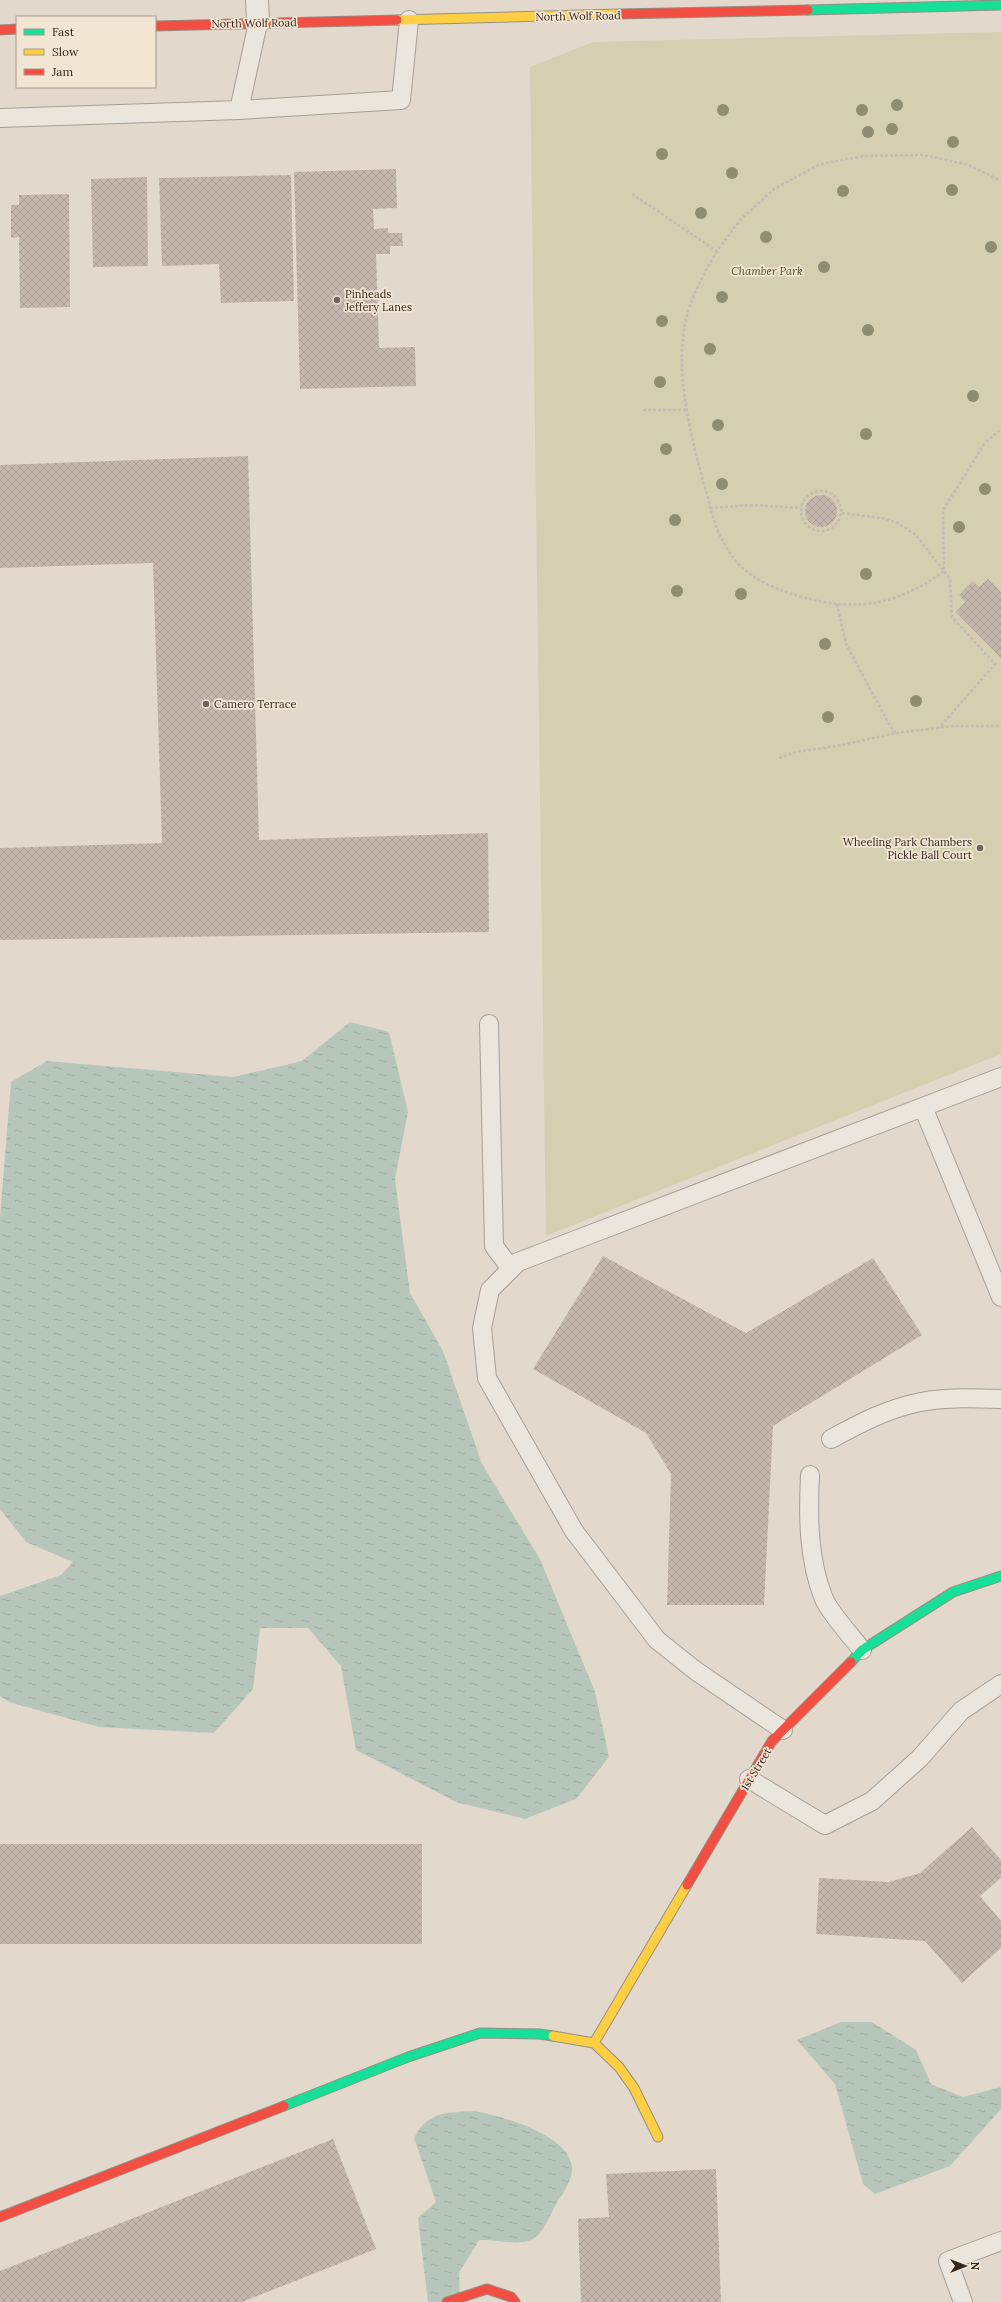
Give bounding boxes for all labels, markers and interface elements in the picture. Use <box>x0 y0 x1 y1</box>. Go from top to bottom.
street label: North Wolf Road <box>535 8 621 24</box>
street label: North Wolf Road <box>211 15 297 31</box>
legend <box>16 16 156 88</box>
text: Fast <box>52 24 75 39</box>
text: Slow <box>52 44 79 59</box>
text: Jam <box>51 64 73 79</box>
park label: Chamber Park <box>731 264 803 278</box>
place label: Pinheads Jeffery Lanes <box>344 287 412 314</box>
marker: Pinheads Jeffery Lanes <box>332 295 342 305</box>
place label: Camero Terrace <box>214 697 297 711</box>
marker: Camero Terrace <box>201 699 211 709</box>
place label: Wheeling Park Chambers Pickle Ball Court <box>843 835 973 862</box>
marker: Wheeling Park Chambers Pickle Ball Court <box>975 843 985 853</box>
street label: 1st Street <box>738 1744 775 1793</box>
north arrow <box>945 2246 985 2286</box>
text: N <box>968 2262 982 2271</box>

